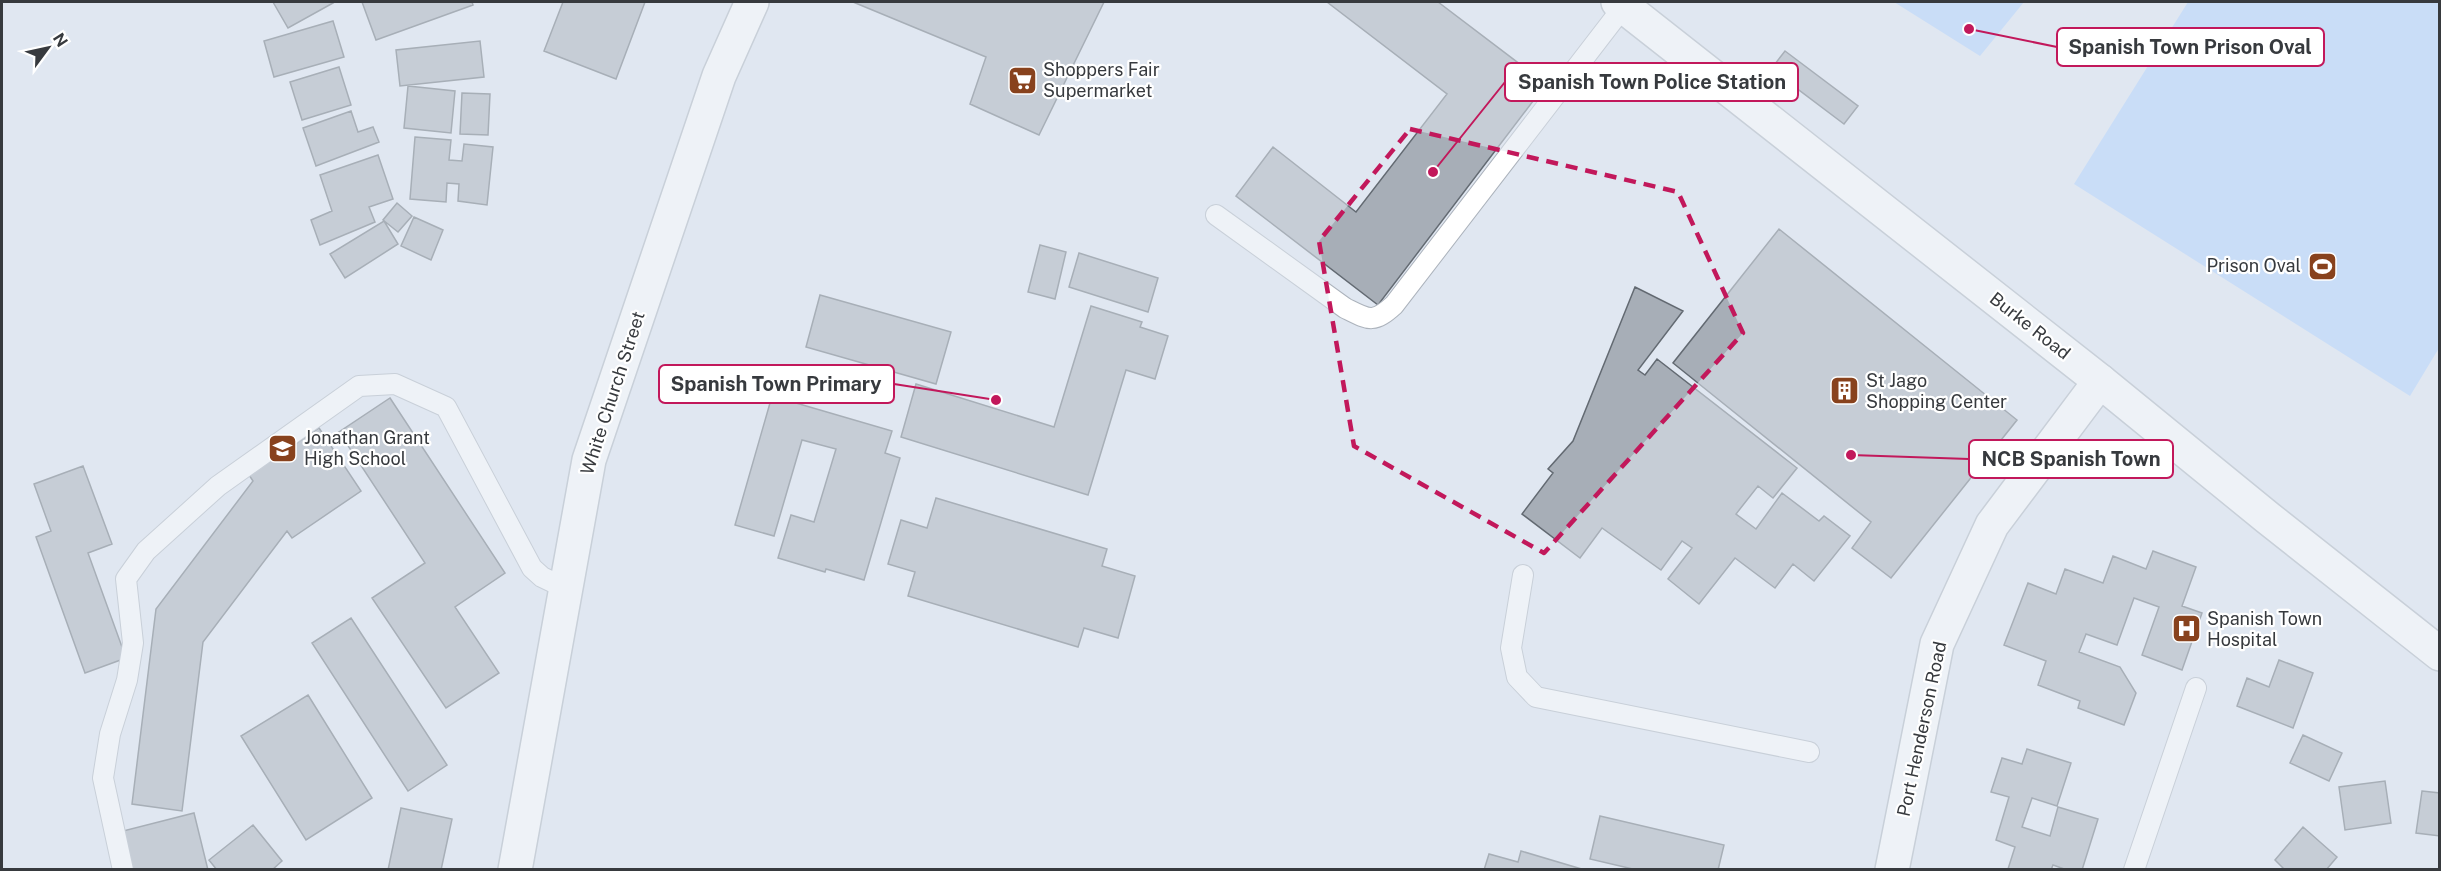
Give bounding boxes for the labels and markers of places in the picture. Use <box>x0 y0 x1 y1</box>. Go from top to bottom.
callout: Spanish Town Prison Oval <box>2057 28 2324 66</box>
place label: Shoppers Fair Supermarket <box>1043 59 1160 101</box>
callout: Spanish Town Police Station <box>1505 63 1798 101</box>
supermarket icon: Shoppers Fair Supermarket <box>1006 64 1038 96</box>
sports icon: Prison Oval <box>2306 250 2338 282</box>
place label: Prison Oval <box>2207 255 2301 276</box>
callout: Spanish Town Primary <box>659 365 894 403</box>
place label: St Jago Shopping Center <box>1866 370 2007 412</box>
building icon: St Jago Shopping Center <box>1829 375 1861 407</box>
place label: Jonathan Grant High School <box>304 427 430 469</box>
school or university icon: Jonathan Grant High School <box>267 432 299 464</box>
callout: NCB Spanish Town <box>1969 440 2173 478</box>
place label: Spanish Town Hospital <box>2207 608 2322 650</box>
hospital icon: Spanish Town Hospital <box>2170 613 2202 645</box>

